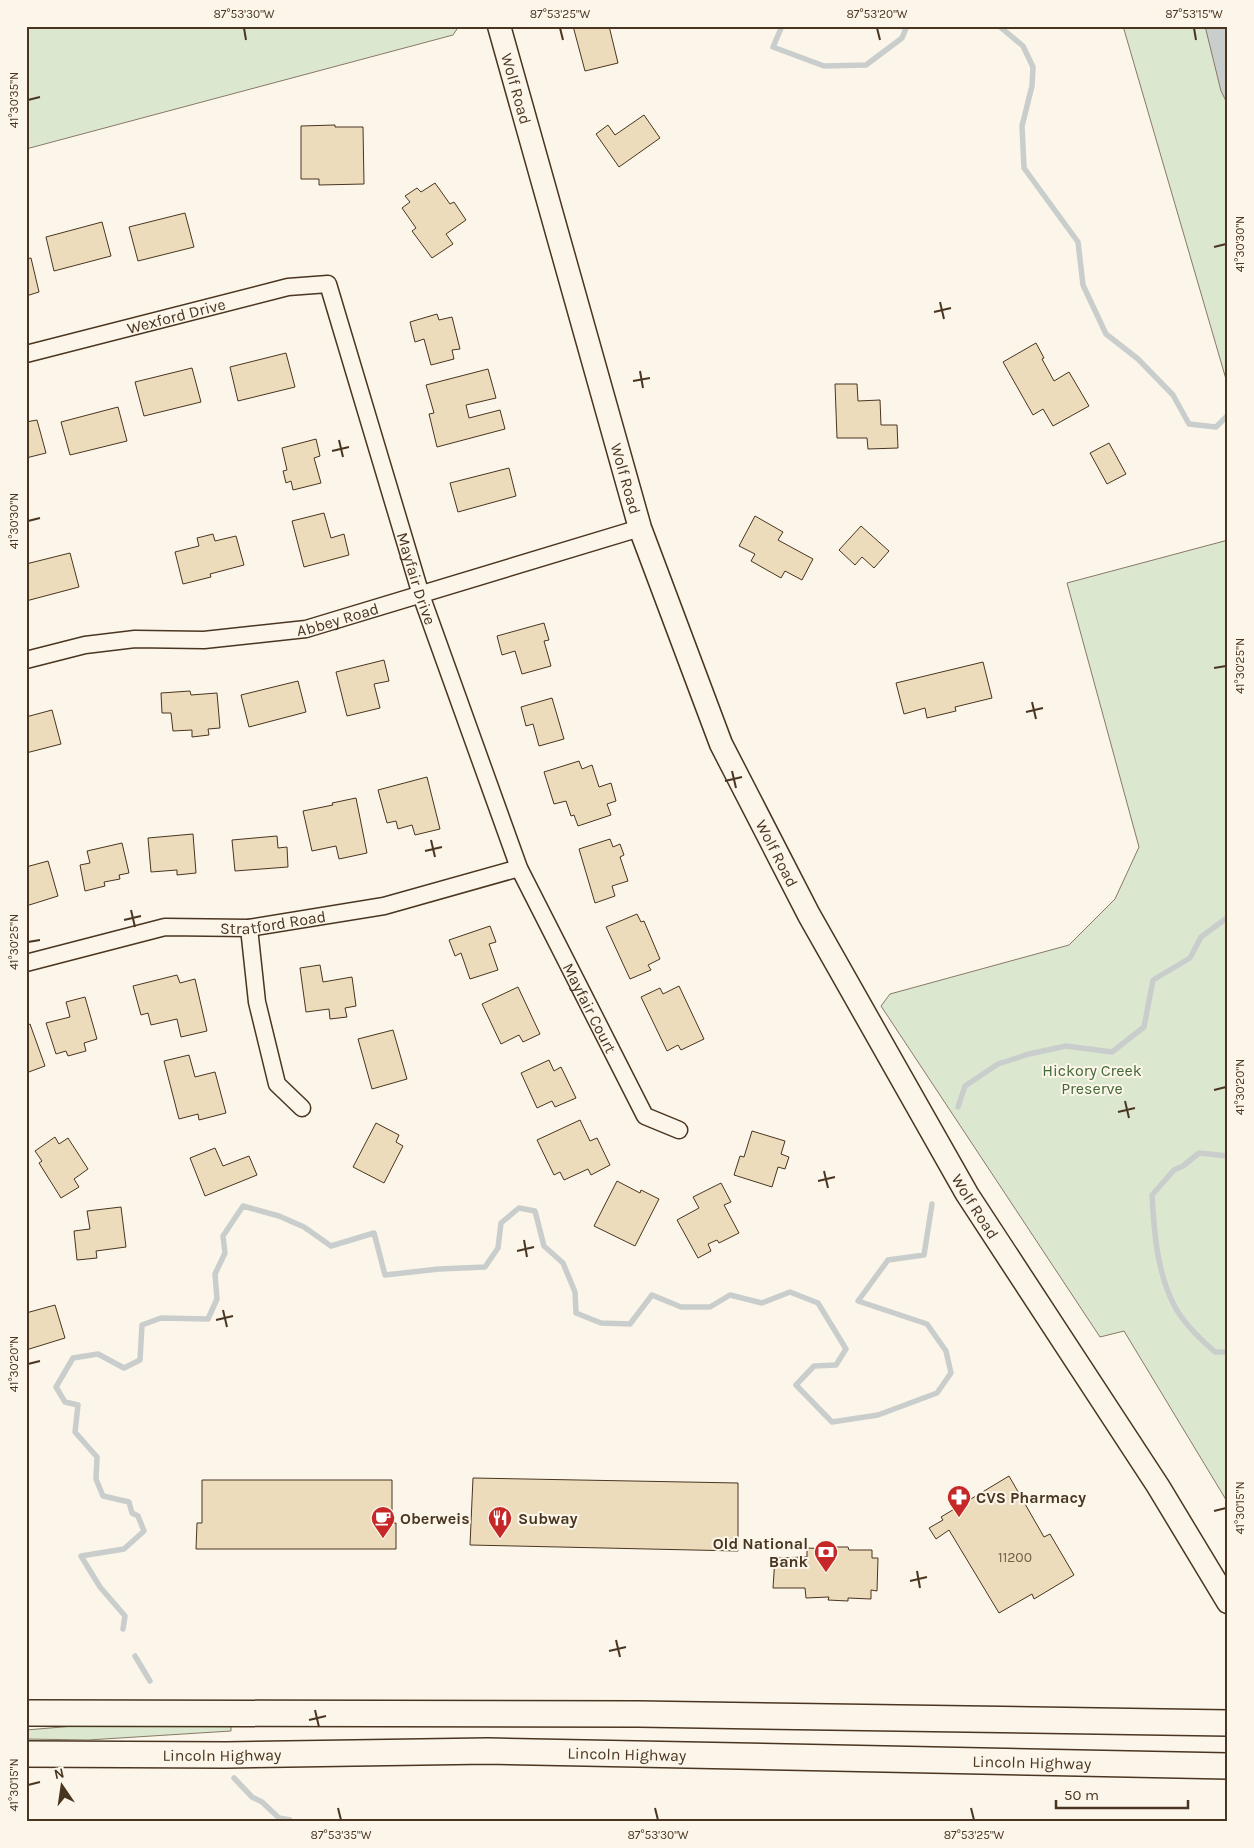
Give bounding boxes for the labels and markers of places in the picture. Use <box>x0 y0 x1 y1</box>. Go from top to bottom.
pharmacy icon: CVS Pharmacy <box>946 1484 972 1518</box>
place label: CVS Pharmacy <box>976 1488 1086 1507</box>
cafe icon: Oberweis <box>370 1505 396 1539</box>
restaurant icon: Subway <box>487 1505 513 1539</box>
place label: Oberweis <box>400 1509 470 1528</box>
place label: Subway <box>518 1509 578 1528</box>
place label: Old National Bank <box>713 1534 809 1571</box>
bank icon: Old National Bank <box>813 1539 839 1573</box>

